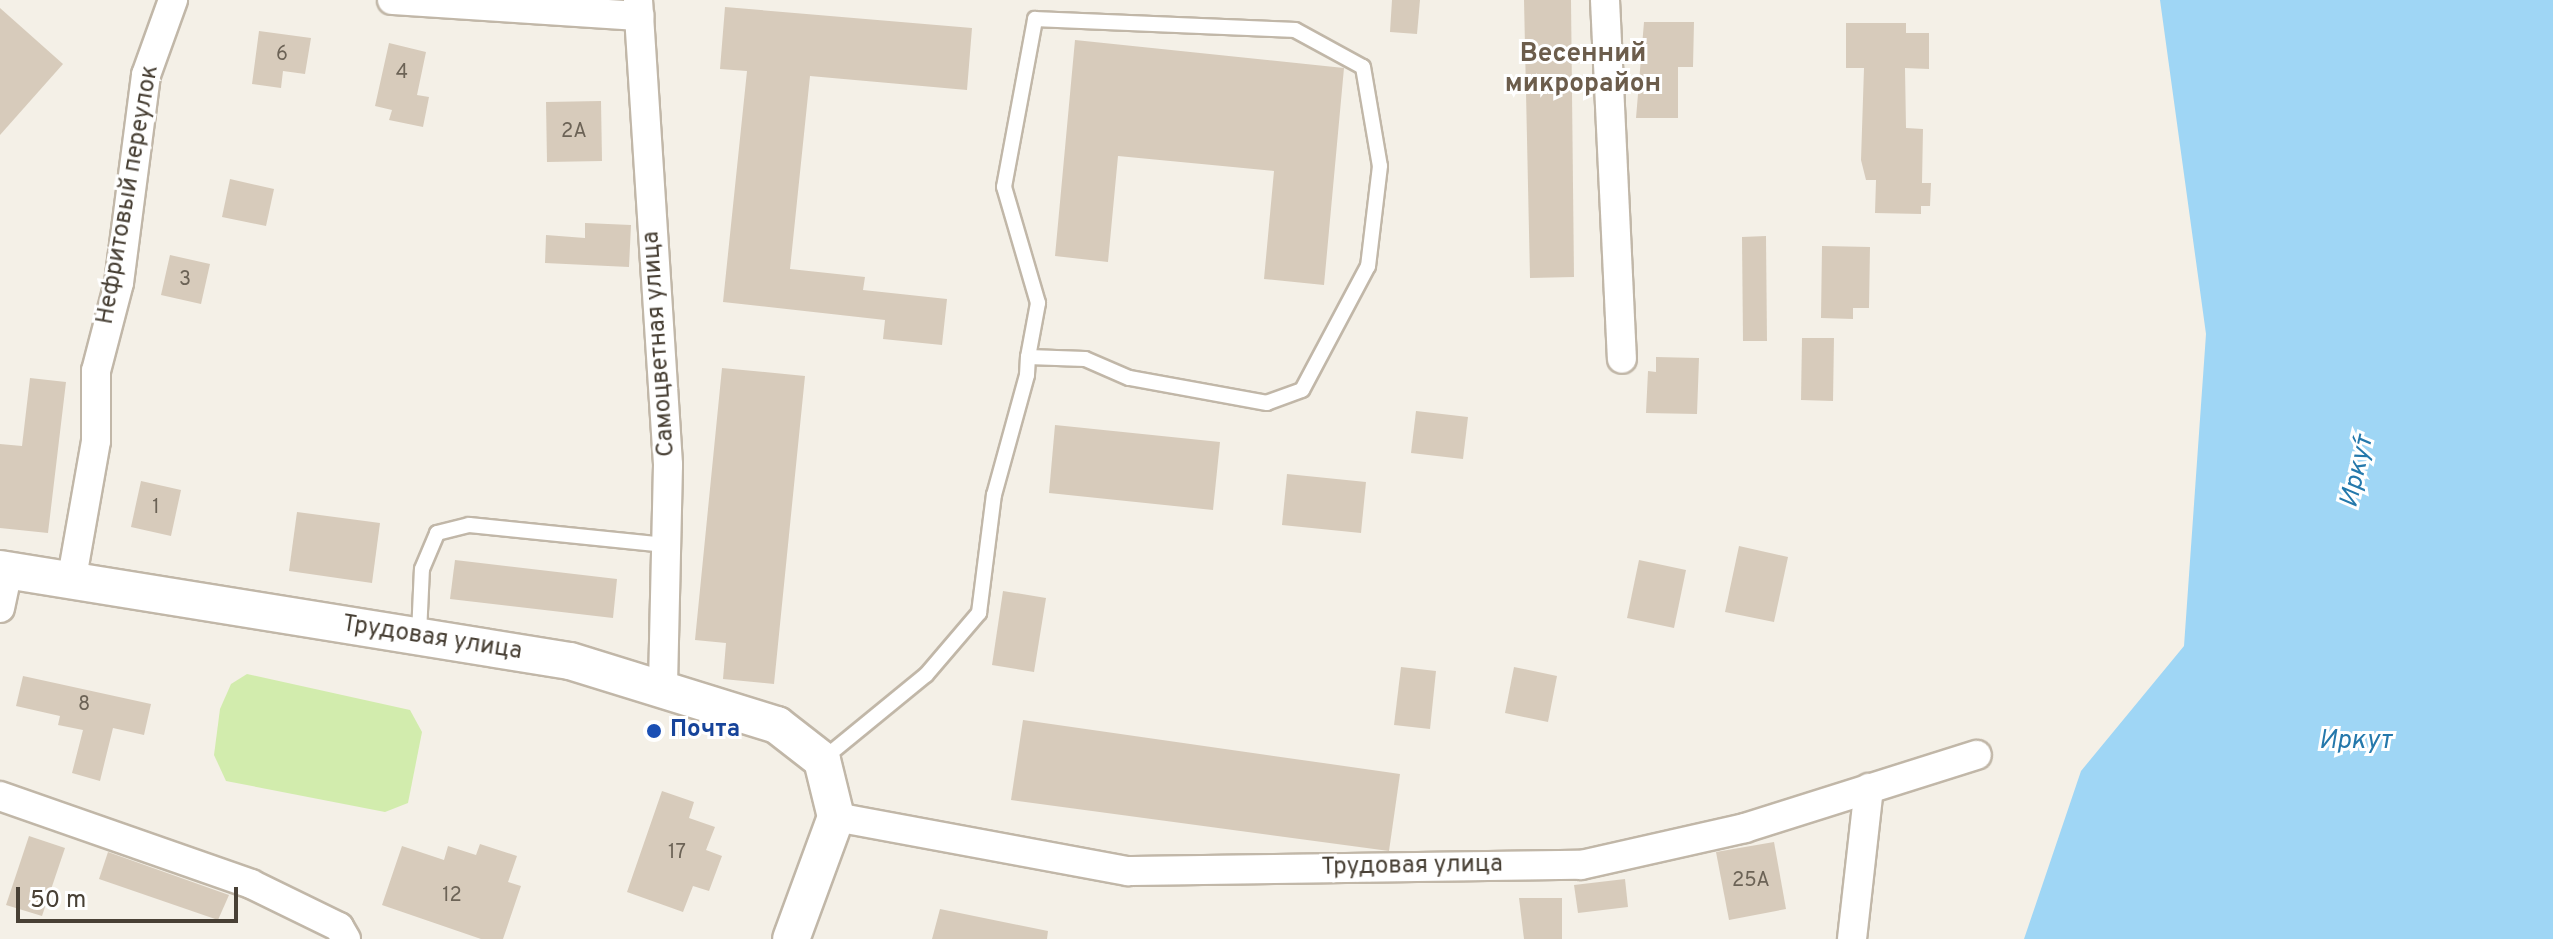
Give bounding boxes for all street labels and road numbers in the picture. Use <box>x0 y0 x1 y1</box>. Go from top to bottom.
street label: Нефритовый переулок <box>92 63 166 327</box>
street label: Самоцветная улица <box>638 230 682 458</box>
street label: Трудовая улица <box>340 611 524 667</box>
street label: Трудовая улица <box>1321 851 1503 883</box>

